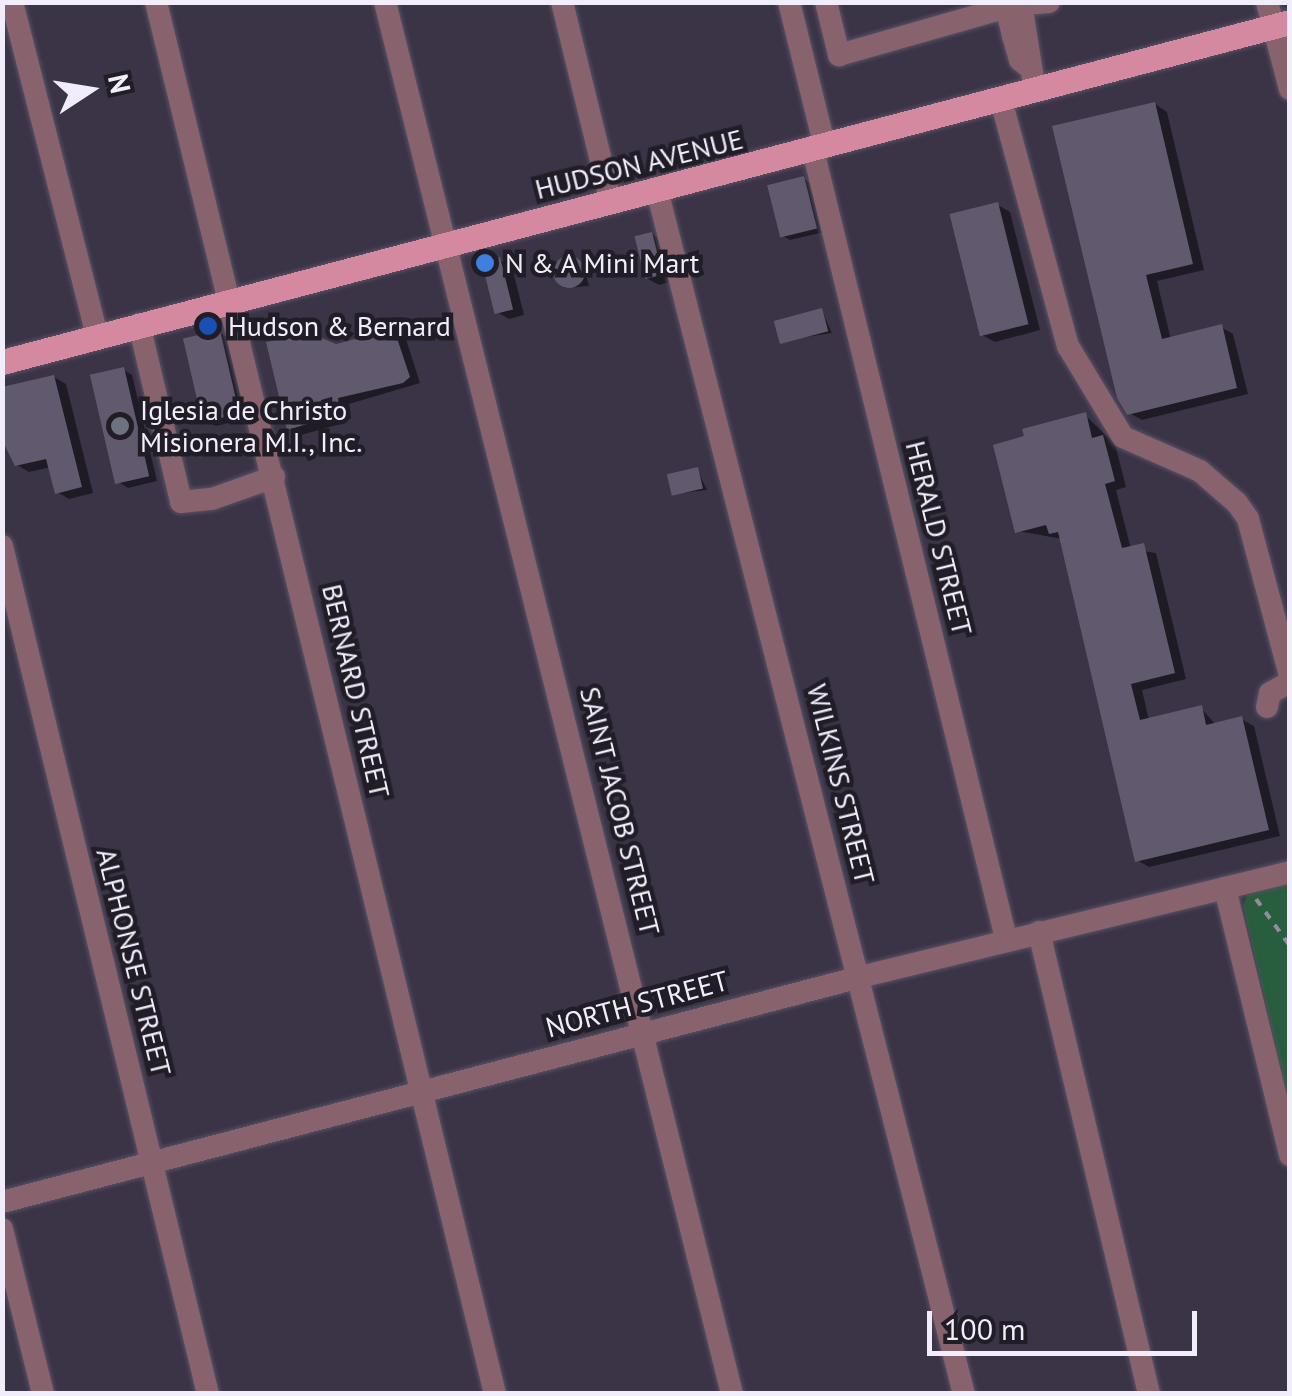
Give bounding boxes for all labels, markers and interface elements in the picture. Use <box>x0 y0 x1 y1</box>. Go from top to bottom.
north arrow <box>40 40 140 140</box>
text: N <box>100 71 140 97</box>
street label: HUDSON AVENUE <box>531 122 747 206</box>
place label: N & A Mini Mart <box>505 246 701 280</box>
marker: N & A Mini Mart <box>474 252 496 274</box>
place label: Hudson & Bernard <box>228 309 451 343</box>
marker: Hudson & Bernard <box>197 315 219 337</box>
place label: Iglesia de Christo Misionera M.I., Inc. <box>140 393 364 459</box>
marker: Iglesia de Christo Misionera M.I., Inc. <box>109 415 131 437</box>
street label: HERALD STREET <box>899 437 979 639</box>
street label: BERNARD STREET <box>315 581 397 801</box>
street label: WILKINS STREET <box>800 681 882 887</box>
street label: SAINT JACOB STREET <box>573 683 667 939</box>
street label: ALPHONSE STREET <box>89 845 179 1079</box>
street label: NORTH STREET <box>542 964 732 1044</box>
scale bar <box>932 1291 1202 1353</box>
text: 100 m <box>944 1309 1025 1348</box>

